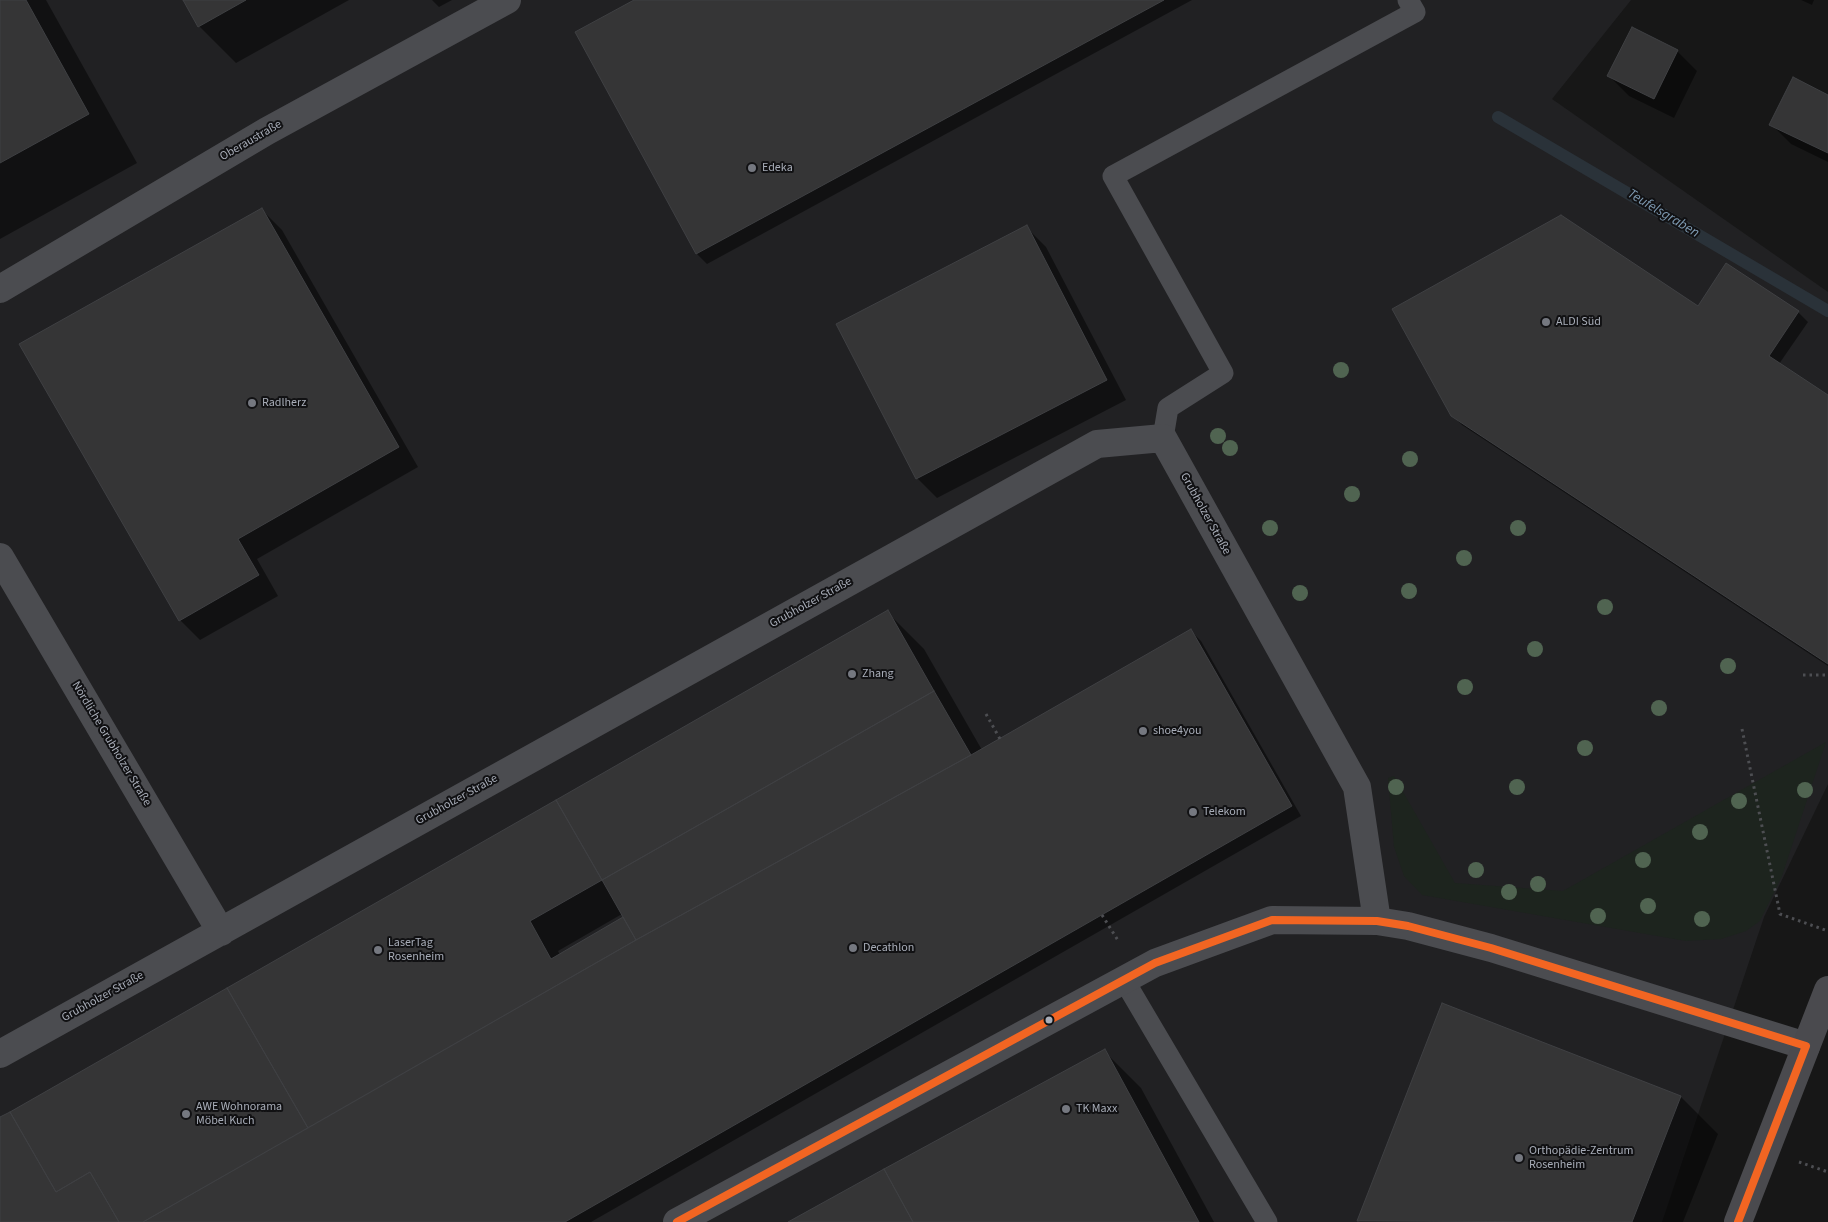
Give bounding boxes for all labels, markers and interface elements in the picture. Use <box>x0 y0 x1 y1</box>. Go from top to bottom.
street label: Oberaustraße <box>218 118 284 164</box>
place label: Edeka <box>762 161 793 175</box>
marker: Edeka <box>746 162 758 174</box>
water label: Teufelsgraben <box>1624 186 1702 242</box>
place label: ALDI Süd <box>1556 315 1601 329</box>
marker: ALDI Süd <box>1540 316 1552 328</box>
place label: Radlherz <box>262 396 306 410</box>
marker: Radlherz <box>246 397 258 409</box>
street label: Grubholzer Straße <box>1177 471 1233 557</box>
street label: Grubholzer Straße <box>768 575 854 631</box>
place label: Zhang <box>862 667 894 681</box>
marker: Zhang <box>846 668 858 680</box>
street label: Nördliche Grubholzer Straße <box>68 679 154 809</box>
place label: shoe4you <box>1153 724 1202 738</box>
marker: shoe4you <box>1137 725 1149 737</box>
street label: Grubholzer Straße <box>414 772 500 828</box>
place label: Telekom <box>1203 805 1246 819</box>
marker: Telekom <box>1187 806 1199 818</box>
place label: LaserTag Rosenheim <box>388 936 444 964</box>
place label: Decathlon <box>863 941 914 955</box>
marker: Decathlon <box>847 942 859 954</box>
marker: LaserTag Rosenheim <box>372 944 384 956</box>
street label: Grubholzer Straße <box>60 969 146 1025</box>
unlabelled marker <box>1044 1015 1054 1025</box>
place label: AWE Wohnorama Möbel Kuch <box>196 1100 282 1128</box>
place label: TK Maxx <box>1076 1102 1117 1116</box>
marker: TK Maxx <box>1060 1103 1072 1115</box>
marker: AWE Wohnorama Möbel Kuch <box>180 1108 192 1120</box>
place label: Orthopädie-Zentrum Rosenheim <box>1529 1144 1633 1172</box>
marker: Orthopädie-Zentrum Rosenheim <box>1513 1152 1525 1164</box>

